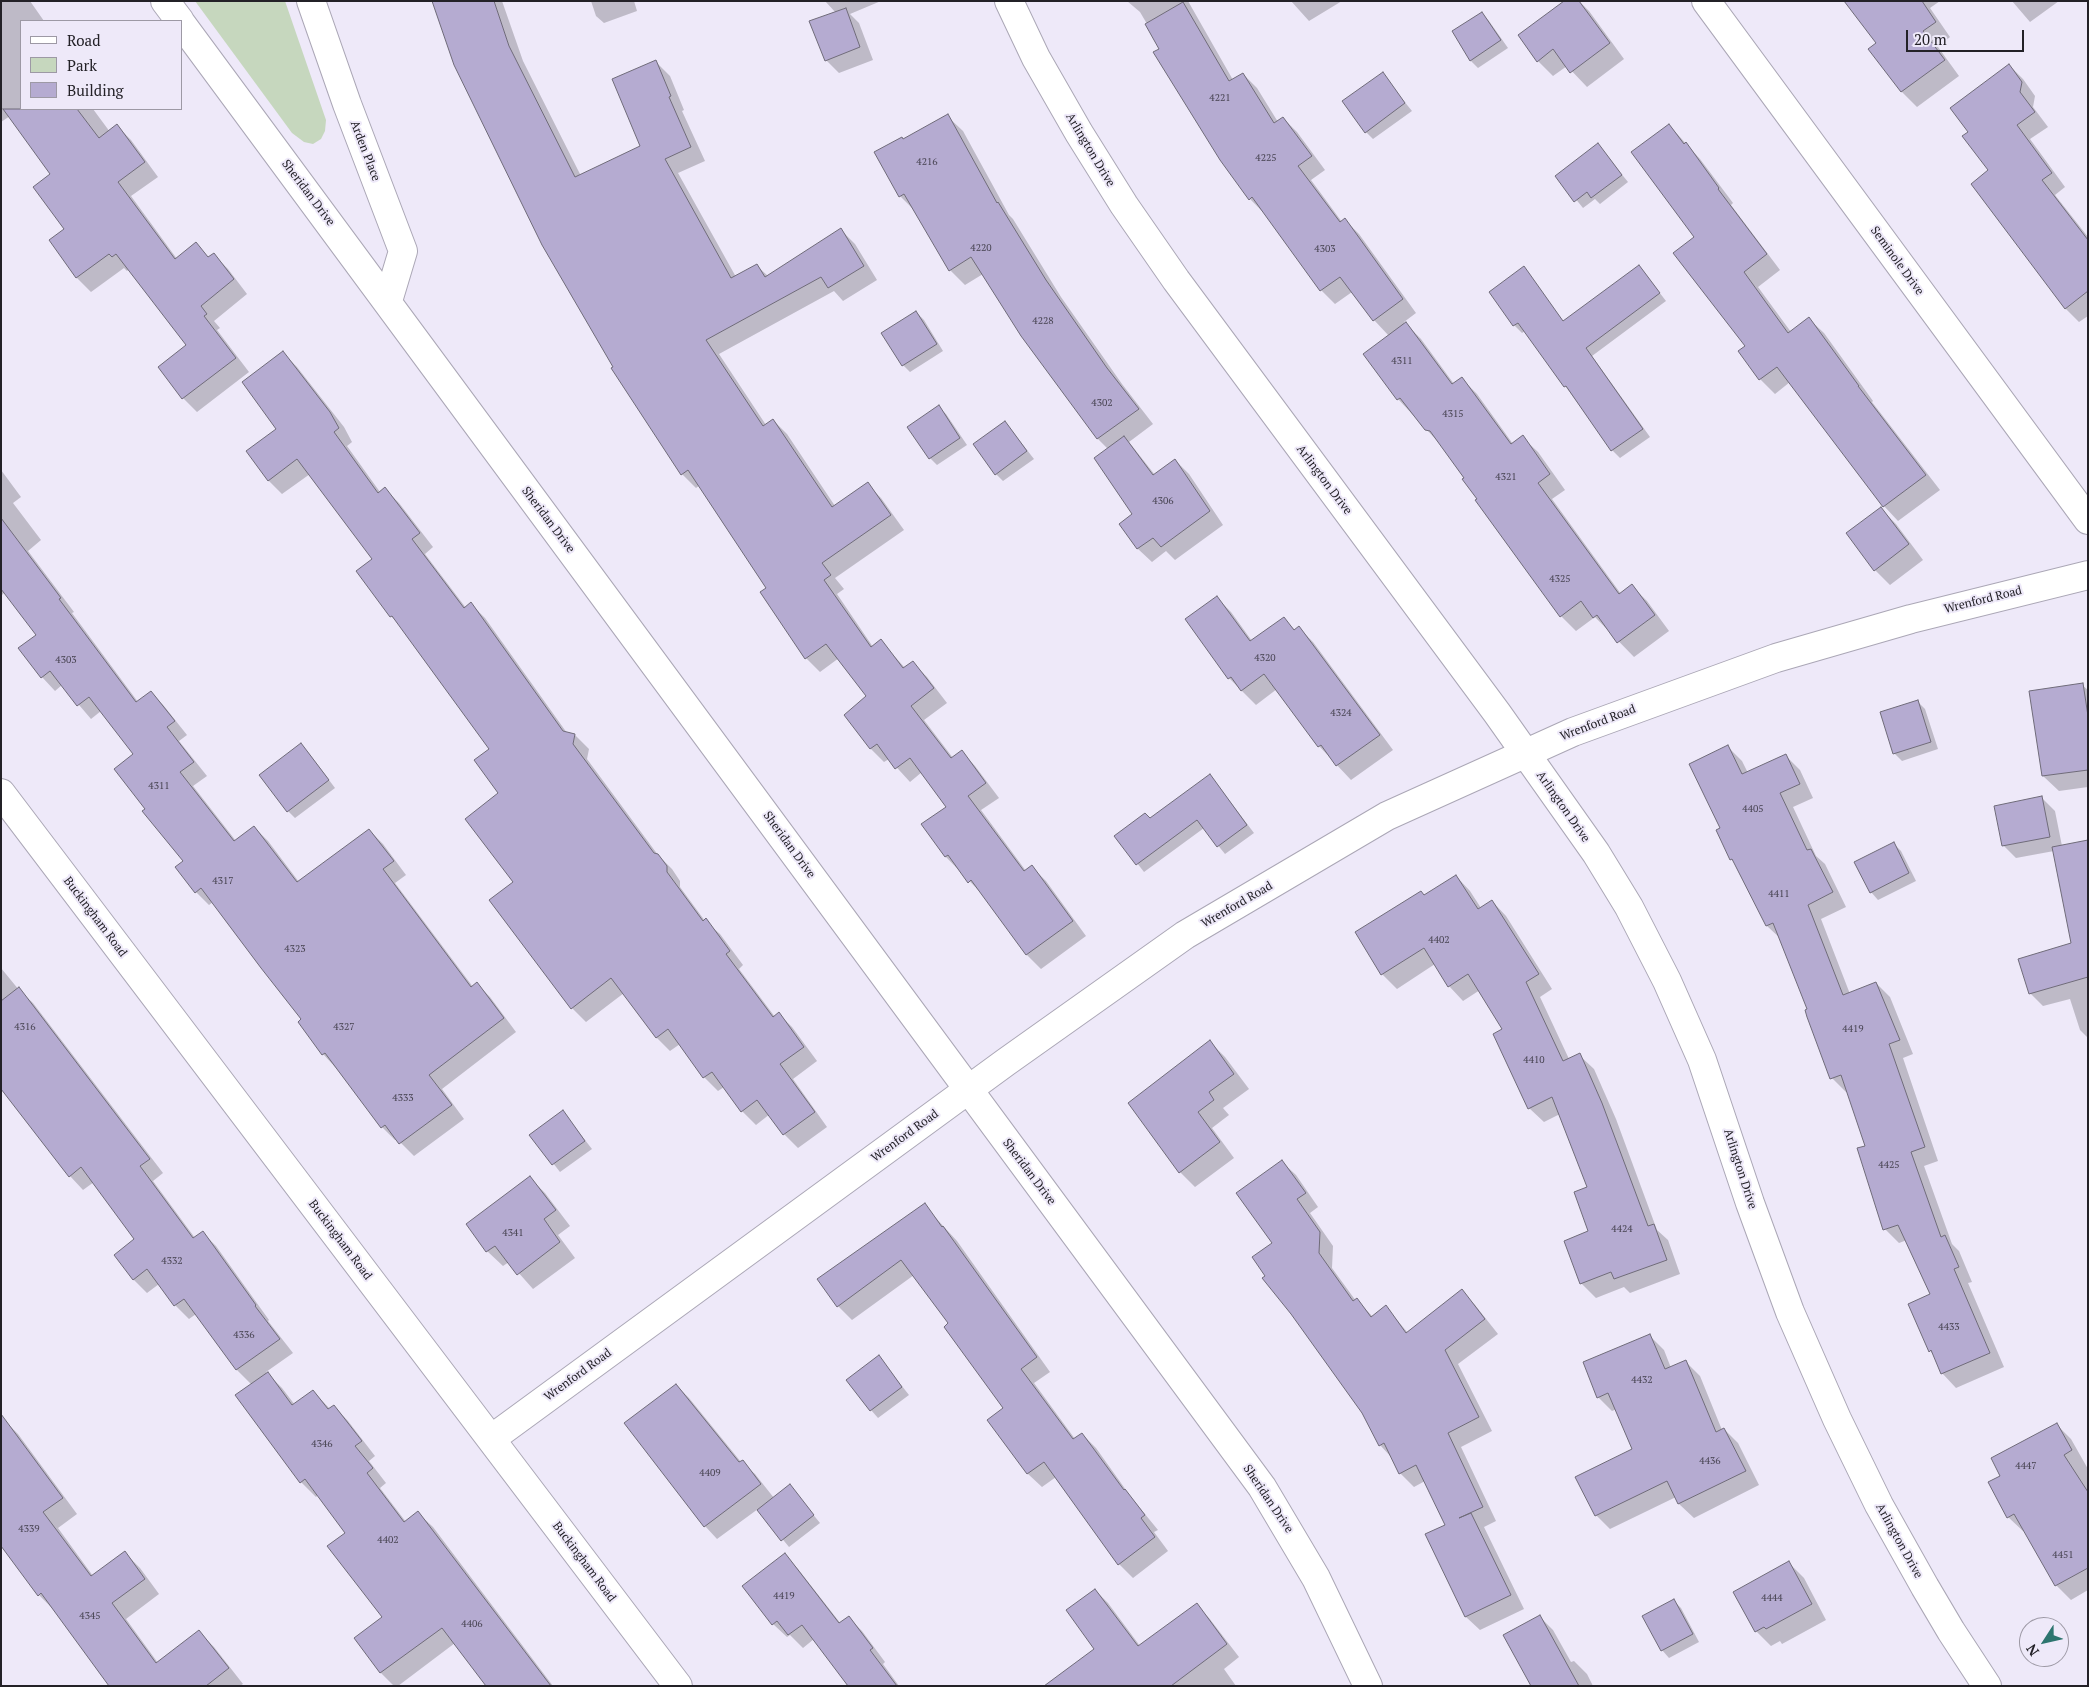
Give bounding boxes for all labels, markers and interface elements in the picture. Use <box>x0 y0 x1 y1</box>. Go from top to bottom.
legend <box>20 20 182 110</box>
scale bar <box>1909 20 2026 52</box>
text: 20 m <box>1914 29 1947 49</box>
text: Road <box>67 30 100 50</box>
text: Park <box>67 55 97 75</box>
text: Building <box>67 80 124 100</box>
house number: 4221 <box>1209 92 1231 104</box>
street label: Arlington Drive <box>1062 111 1118 189</box>
street label: Arden Place <box>347 119 383 183</box>
house number: 4225 <box>1255 152 1277 164</box>
house number: 4216 <box>916 156 938 168</box>
street label: Sheridan Drive <box>278 157 338 229</box>
street label: Seminole Drive <box>1867 224 1927 298</box>
house number: 4220 <box>970 242 992 254</box>
house number: 4303 <box>1314 243 1336 255</box>
house number: 4228 <box>1032 315 1054 327</box>
house number: 4311 <box>1391 355 1413 367</box>
house number: 4302 <box>1091 397 1113 409</box>
house number: 4315 <box>1442 408 1464 420</box>
street label: Arlington Drive <box>1293 442 1355 518</box>
house number: 4321 <box>1495 471 1517 483</box>
street label: Sheridan Drive <box>518 484 578 556</box>
house number: 4306 <box>1152 495 1174 507</box>
house number: 4325 <box>1549 573 1571 585</box>
street label: Wrenford Road <box>1943 583 2023 617</box>
house number: 4320 <box>1254 652 1276 664</box>
house number: 4303 <box>55 654 77 666</box>
street label: Wrenford Road <box>1558 702 1638 744</box>
house number: 4324 <box>1330 707 1352 719</box>
street label: Arlington Drive <box>1533 769 1593 845</box>
house number: 4311 <box>148 780 170 792</box>
house number: 4405 <box>1742 803 1764 815</box>
street label: Sheridan Drive <box>760 809 818 881</box>
street label: Buckingham Road <box>60 874 130 960</box>
house number: 4317 <box>212 875 234 887</box>
street label: Wrenford Road <box>1199 879 1275 931</box>
house number: 4411 <box>1768 888 1790 900</box>
house number: 4402 <box>1428 934 1450 946</box>
house number: 4323 <box>284 943 306 955</box>
house number: 4316 <box>14 1021 36 1033</box>
house number: 4327 <box>333 1021 355 1033</box>
house number: 4419 <box>1842 1023 1864 1035</box>
house number: 4410 <box>1523 1054 1545 1066</box>
house number: 4333 <box>392 1092 414 1104</box>
street label: Wrenford Road <box>869 1107 941 1165</box>
street label: Arlington Drive <box>1720 1127 1760 1211</box>
street label: Sheridan Drive <box>999 1136 1059 1208</box>
house number: 4425 <box>1878 1159 1900 1171</box>
street label: Buckingham Road <box>305 1197 375 1283</box>
house number: 4424 <box>1611 1223 1633 1235</box>
house number: 4341 <box>502 1227 524 1239</box>
house number: 4332 <box>161 1255 183 1267</box>
house number: 4433 <box>1938 1321 1960 1333</box>
house number: 4336 <box>233 1329 255 1341</box>
street label: Wrenford Road <box>542 1346 614 1404</box>
house number: 4432 <box>1631 1374 1653 1386</box>
house number: 4346 <box>311 1438 333 1450</box>
house number: 4436 <box>1699 1455 1721 1467</box>
house number: 4447 <box>2015 1460 2037 1472</box>
street label: Sheridan Drive <box>1240 1462 1296 1536</box>
house number: 4409 <box>699 1467 721 1479</box>
street label: Arlington Drive <box>1873 1501 1925 1581</box>
street label: Buckingham Road <box>549 1519 619 1605</box>
house number: 4339 <box>18 1523 40 1535</box>
house number: 4402 <box>377 1534 399 1546</box>
house number: 4451 <box>2052 1549 2074 1561</box>
house number: 4419 <box>773 1590 795 1602</box>
house number: 4444 <box>1761 1592 1783 1604</box>
house number: 4345 <box>79 1610 101 1622</box>
north arrow <box>2019 1617 2069 1667</box>
house number: 4406 <box>461 1618 483 1630</box>
text: N <box>2021 1641 2043 1660</box>

